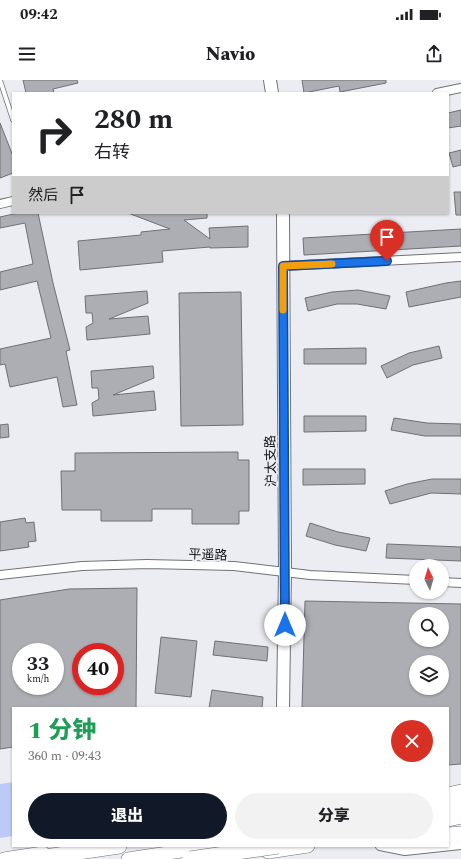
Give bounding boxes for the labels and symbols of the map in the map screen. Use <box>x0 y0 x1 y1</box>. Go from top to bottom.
pin <box>370 220 404 261</box>
street label: 沪太支路 <box>261 435 281 487</box>
street label: 平遥路 <box>188 544 228 566</box>
north arrow <box>409 559 449 599</box>
position arrow <box>264 604 306 646</box>
speed limit sign: 40 <box>72 643 124 695</box>

